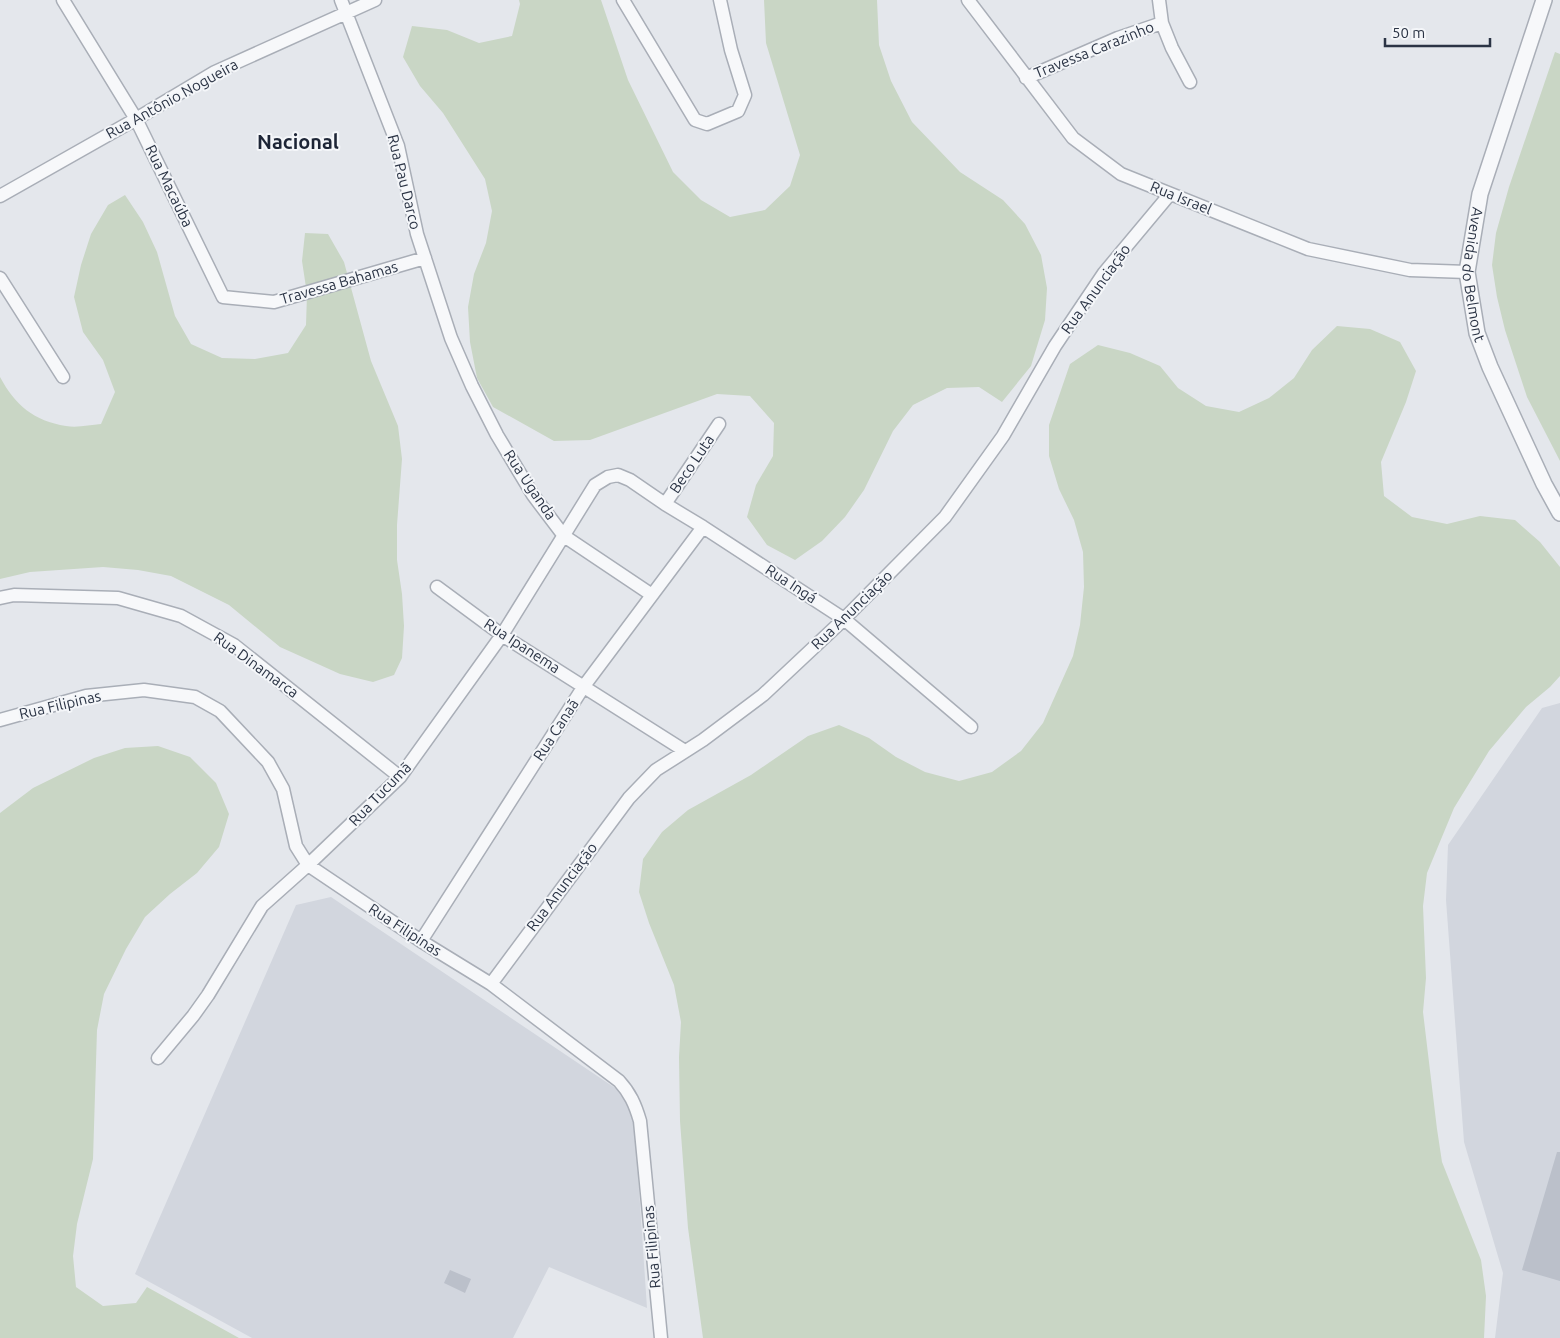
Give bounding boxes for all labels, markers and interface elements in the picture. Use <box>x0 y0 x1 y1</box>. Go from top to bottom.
scale bar <box>1385 15 1490 47</box>
street label: Travessa Carazinho <box>1031 18 1156 81</box>
text: 50 m <box>1392 24 1425 41</box>
street label: Rua Antônio Nogueira <box>103 55 241 142</box>
district label: Nacional <box>257 130 339 153</box>
street label: Rua Pau Darco <box>384 133 424 231</box>
street label: Rua Macaúba <box>142 142 197 230</box>
street label: Rua Israel <box>1148 177 1215 218</box>
street label: Avenida do Belmont <box>1459 206 1489 344</box>
street label: Rua Anunciação <box>1057 241 1134 337</box>
street label: Travessa Bahamas <box>278 258 400 307</box>
street label: Beco Luta <box>666 431 717 496</box>
street label: Rua Uganda <box>501 447 560 523</box>
street label: Rua Ingá <box>762 561 820 606</box>
street label: Rua Anunciação <box>808 567 896 653</box>
street label: Rua Ipanema <box>481 615 563 676</box>
street label: Rua Dinamarca <box>211 628 302 701</box>
street label: Rua Filipinas <box>17 687 102 722</box>
street label: Rua Canaã <box>529 696 582 764</box>
street label: Rua Tucumã <box>345 758 414 829</box>
street label: Rua Anunciação <box>523 839 600 934</box>
street label: Rua Filipinas <box>366 900 445 959</box>
street label: Rua Filipinas <box>639 1205 664 1289</box>

